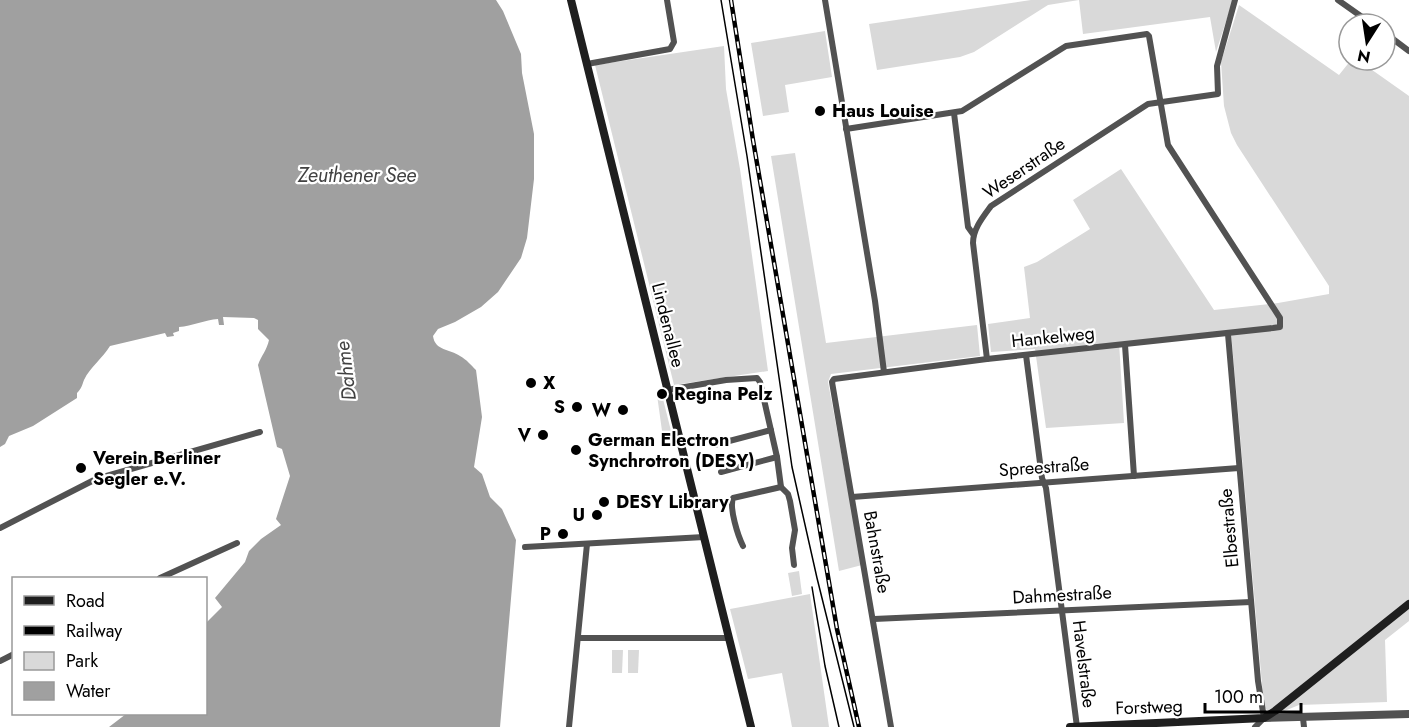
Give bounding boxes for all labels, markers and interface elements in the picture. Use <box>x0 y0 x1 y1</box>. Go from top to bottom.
north arrow <box>1337 12 1397 72</box>
text: N <box>1355 44 1373 69</box>
place label: Haus Louise <box>832 98 934 124</box>
marker: Haus Louise <box>813 104 827 118</box>
street label: Weserstraße <box>978 131 1070 205</box>
water label: Zeuthener See <box>297 161 416 190</box>
street label: Lindenallee <box>645 280 691 370</box>
street label: Hankelweg <box>1010 320 1096 354</box>
water label: Dahme <box>328 340 364 402</box>
place label: X <box>543 370 556 396</box>
marker: X <box>524 376 538 390</box>
place label: Regina Pelz <box>674 381 773 407</box>
marker: Regina Pelz <box>655 387 669 401</box>
place label: S <box>554 394 565 420</box>
place label: W <box>592 397 612 423</box>
marker: S <box>570 400 584 414</box>
marker: W <box>616 403 630 417</box>
place label: V <box>517 422 532 448</box>
place label: German Electron Synchrotron (DESY) <box>588 427 755 474</box>
marker: V <box>536 428 550 442</box>
marker: German Electron Synchrotron (DESY) <box>569 443 583 457</box>
place label: Verein Berliner Segler e.V. <box>92 445 221 492</box>
street label: Spreestraße <box>998 451 1090 483</box>
marker: Verein Berliner Segler e.V. <box>74 461 88 475</box>
street label: Elbestraße <box>1213 487 1245 569</box>
place label: DESY Library <box>616 489 729 515</box>
marker: DESY Library <box>597 495 611 509</box>
place label: U <box>572 502 585 528</box>
marker: U <box>590 508 604 522</box>
street label: Bahnstraße <box>857 509 897 595</box>
place label: P <box>540 521 551 547</box>
marker: P <box>556 527 570 541</box>
legend <box>12 577 207 715</box>
street label: Dahmestraße <box>1012 579 1112 611</box>
text: Road <box>66 588 105 614</box>
text: Railway <box>66 618 122 644</box>
street label: Havelstraße <box>1066 619 1102 709</box>
text: Park <box>66 648 98 674</box>
scale bar <box>1205 676 1301 714</box>
text: Water <box>66 678 111 704</box>
text: 100 m <box>1214 684 1263 710</box>
street label: Forstweg <box>1115 693 1183 721</box>

